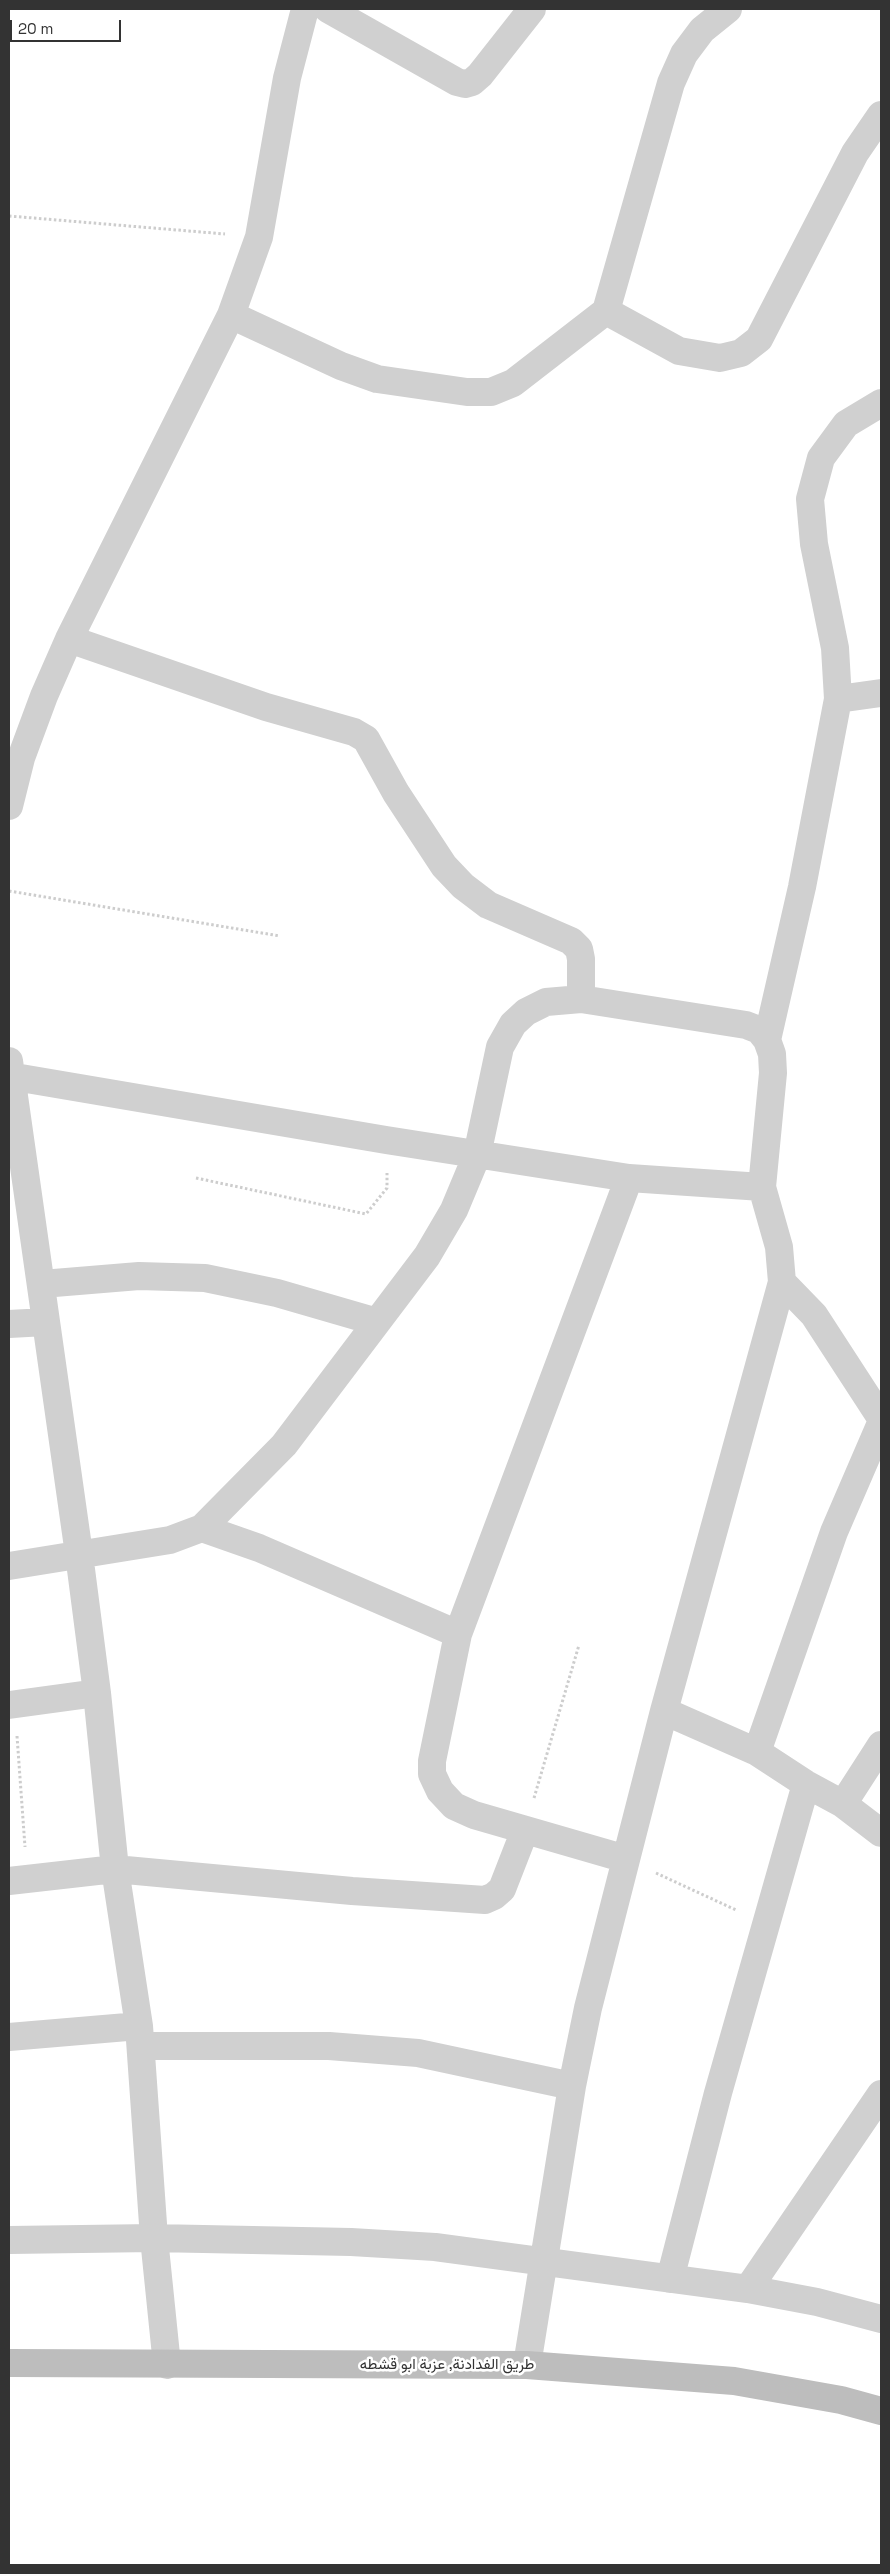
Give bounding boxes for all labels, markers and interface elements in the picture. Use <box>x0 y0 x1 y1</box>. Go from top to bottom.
scale bar <box>12 10 124 42</box>
text: 20 m <box>18 19 53 38</box>
street label: طريق الفدادنة, عزبة ابو قشطه <box>360 2356 534 2374</box>

